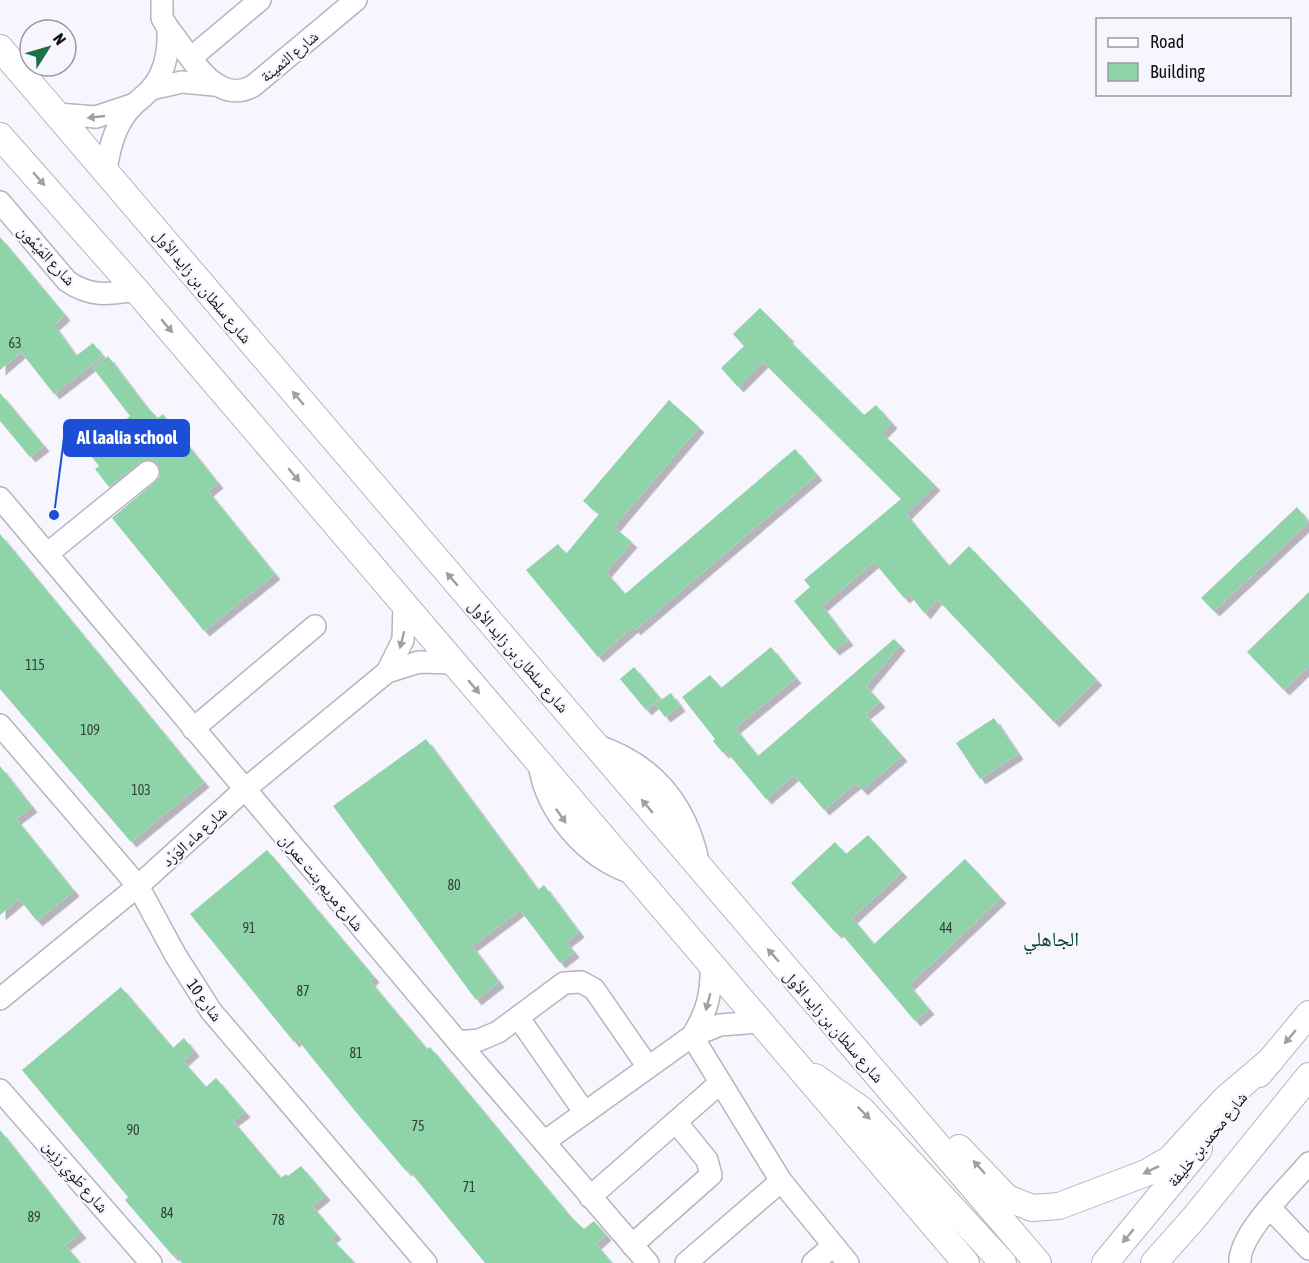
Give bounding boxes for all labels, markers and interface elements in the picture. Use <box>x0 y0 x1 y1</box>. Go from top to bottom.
north arrow <box>18 18 78 78</box>
legend <box>1096 18 1291 96</box>
street label: شارع الثمينة <box>256 27 323 87</box>
text: N <box>50 30 70 48</box>
text: Road <box>1150 31 1184 52</box>
text: Building <box>1150 61 1205 82</box>
one-way arrow <box>86 112 105 122</box>
one-way arrow <box>32 172 46 187</box>
street label: شارع المَيْمُون <box>13 221 79 290</box>
street label: شارع سلطان بن زايد الأول <box>149 225 256 348</box>
one-way arrow <box>160 318 173 333</box>
house number: 63 <box>8 335 22 351</box>
one-way arrow <box>292 390 305 406</box>
callout: Al laalia school <box>64 420 189 456</box>
text: Al laalia school <box>76 427 178 448</box>
one-way arrow <box>287 467 300 483</box>
one-way arrow <box>446 572 459 587</box>
street label: شارع سلطان بن زايد الأول <box>464 596 573 717</box>
one-way arrow <box>397 631 407 649</box>
house number: 115 <box>25 657 45 673</box>
one-way arrow <box>467 679 480 694</box>
house number: 109 <box>80 722 100 738</box>
house number: 103 <box>131 782 151 798</box>
one-way arrow <box>641 798 654 814</box>
street label: شارع ماء الوَرْد <box>158 802 231 871</box>
one-way arrow <box>555 808 567 824</box>
street label: شارع مريم بنت عمران <box>275 830 368 935</box>
house number: 80 <box>447 877 461 893</box>
house number: 91 <box>242 920 256 936</box>
house number: 44 <box>939 920 953 936</box>
district label: الجاهلي <box>1023 927 1079 955</box>
one-way arrow <box>767 948 780 963</box>
street label: شارع سلطان بن زايد الأول <box>779 966 888 1087</box>
street label: شارع 10 <box>182 975 226 1026</box>
house number: 87 <box>296 983 310 999</box>
one-way arrow <box>702 993 712 1011</box>
one-way arrow <box>1284 1029 1297 1044</box>
house number: 81 <box>349 1045 363 1061</box>
street label: شارع محمد بن خليفة <box>1163 1088 1252 1191</box>
one-way arrow <box>857 1105 871 1120</box>
house number: 75 <box>411 1118 425 1134</box>
house number: 90 <box>126 1122 140 1138</box>
street label: شارع طَوِي رَزِين <box>37 1136 112 1219</box>
one-way arrow <box>973 1160 986 1175</box>
one-way arrow <box>1142 1165 1159 1175</box>
house number: 71 <box>462 1179 476 1195</box>
house number: 84 <box>160 1205 174 1221</box>
house number: 89 <box>27 1209 41 1225</box>
house number: 78 <box>271 1212 285 1228</box>
one-way arrow <box>1122 1228 1135 1243</box>

